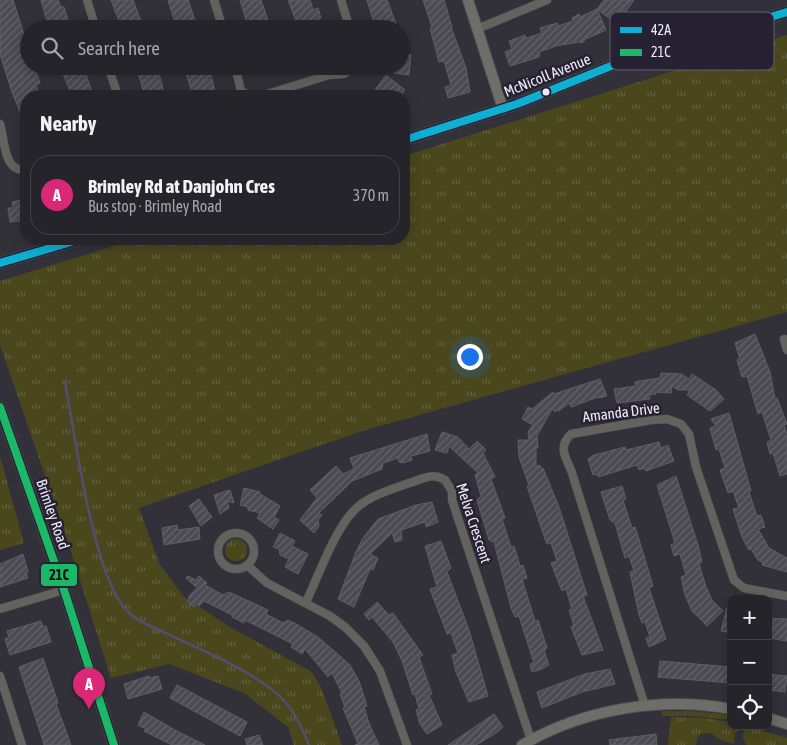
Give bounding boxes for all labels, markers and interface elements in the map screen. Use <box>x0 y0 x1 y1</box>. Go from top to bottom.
legend <box>610 12 774 70</box>
search box <box>20 20 410 75</box>
text: 42A <box>651 22 671 38</box>
icon: search <box>38 34 66 62</box>
text: Search here <box>78 37 160 59</box>
text: 21C <box>651 44 671 60</box>
street label: McNicoll Avenue <box>501 50 593 100</box>
unlabelled marker <box>541 87 551 97</box>
text: Nearby <box>40 111 96 135</box>
text: Brimley Rd at Danjohn Cres <box>88 175 275 197</box>
text: A <box>53 186 61 204</box>
text: 370 m <box>353 186 389 204</box>
text: Bus stop · Brimley Road <box>88 197 222 215</box>
your location <box>457 344 483 370</box>
street label: Amanda Drive <box>581 399 661 425</box>
street label: Brimley Road <box>33 477 73 551</box>
street label: Melva Crescent <box>453 481 495 565</box>
line badge: 21C <box>40 563 78 587</box>
text: 21C <box>49 567 69 583</box>
map controls <box>727 595 772 730</box>
button: + <box>727 595 772 640</box>
button: − <box>727 640 772 685</box>
pin: A <box>73 668 105 709</box>
button: locate <box>727 685 772 730</box>

